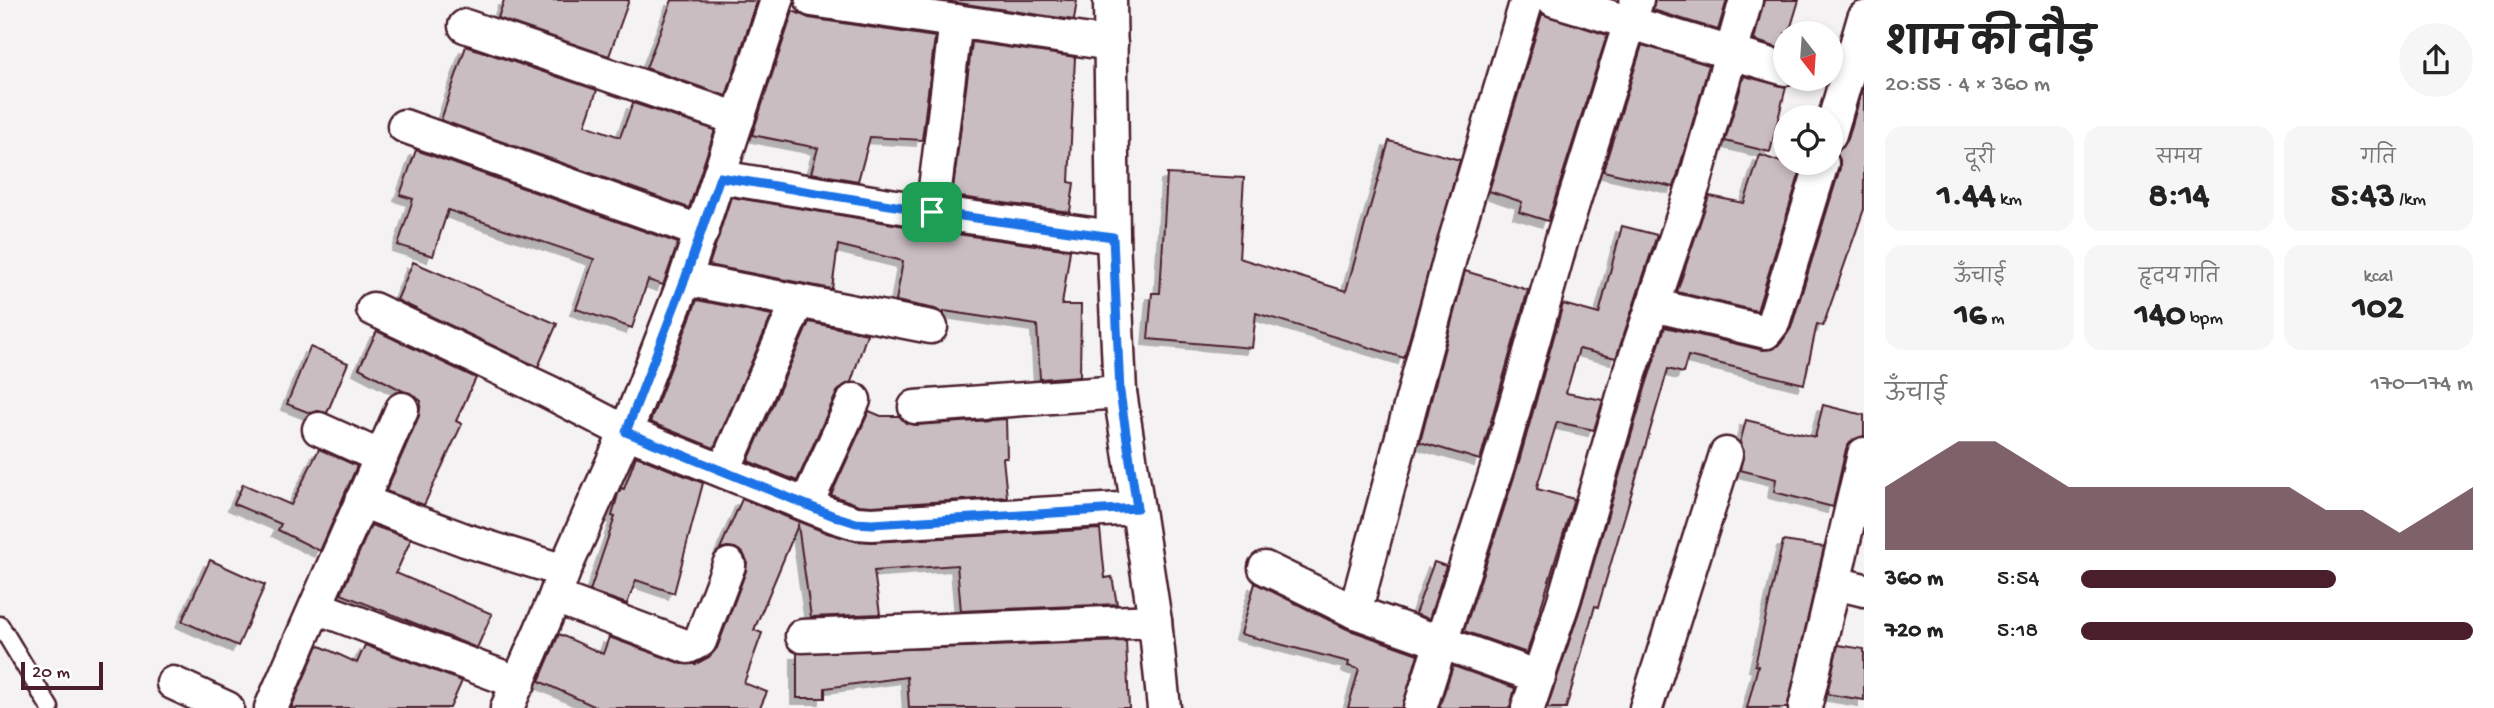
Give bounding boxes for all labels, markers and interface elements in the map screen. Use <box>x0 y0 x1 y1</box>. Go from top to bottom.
north arrow <box>1773 21 1843 91</box>
map controls <box>1773 21 1843 175</box>
button: share <box>2399 23 2473 97</box>
text: शाम की दौड़ <box>1885 24 2095 68</box>
text: 20:55 · 4 × 360 m <box>1885 72 2050 99</box>
button: locate <box>1773 105 1843 175</box>
text: दूरी <box>1965 148 1995 171</box>
text: समय <box>2156 148 2202 171</box>
text: गति <box>2361 148 2396 171</box>
text: 1.44 <box>1937 177 1996 218</box>
text: 8:14 <box>2149 177 2209 218</box>
text: 5:43 <box>2331 177 2395 218</box>
pin <box>902 182 962 242</box>
text: km <box>1996 189 2022 212</box>
text: /km <box>2395 189 2426 212</box>
icon: arrive <box>913 193 951 231</box>
text: kcal <box>2363 266 2393 289</box>
text: ऊँचाई <box>1954 267 2005 290</box>
text: हृदय गति <box>2139 267 2219 290</box>
text: 102 <box>2353 289 2404 330</box>
text: 16 <box>1955 296 1987 337</box>
text: 140 <box>2135 296 2186 337</box>
text: m <box>1987 308 2005 331</box>
text: bpm <box>2186 308 2223 331</box>
text: 170–174 m <box>2371 371 2473 398</box>
text: ऊँचाई <box>1885 382 1947 409</box>
text: 360 m <box>1885 566 1943 593</box>
text: 5:54 <box>1997 566 2039 593</box>
text: 720 m <box>1885 618 1943 645</box>
text: 5:18 <box>1997 618 2038 645</box>
scale bar <box>21 659 103 691</box>
text: 20 m <box>32 662 70 685</box>

